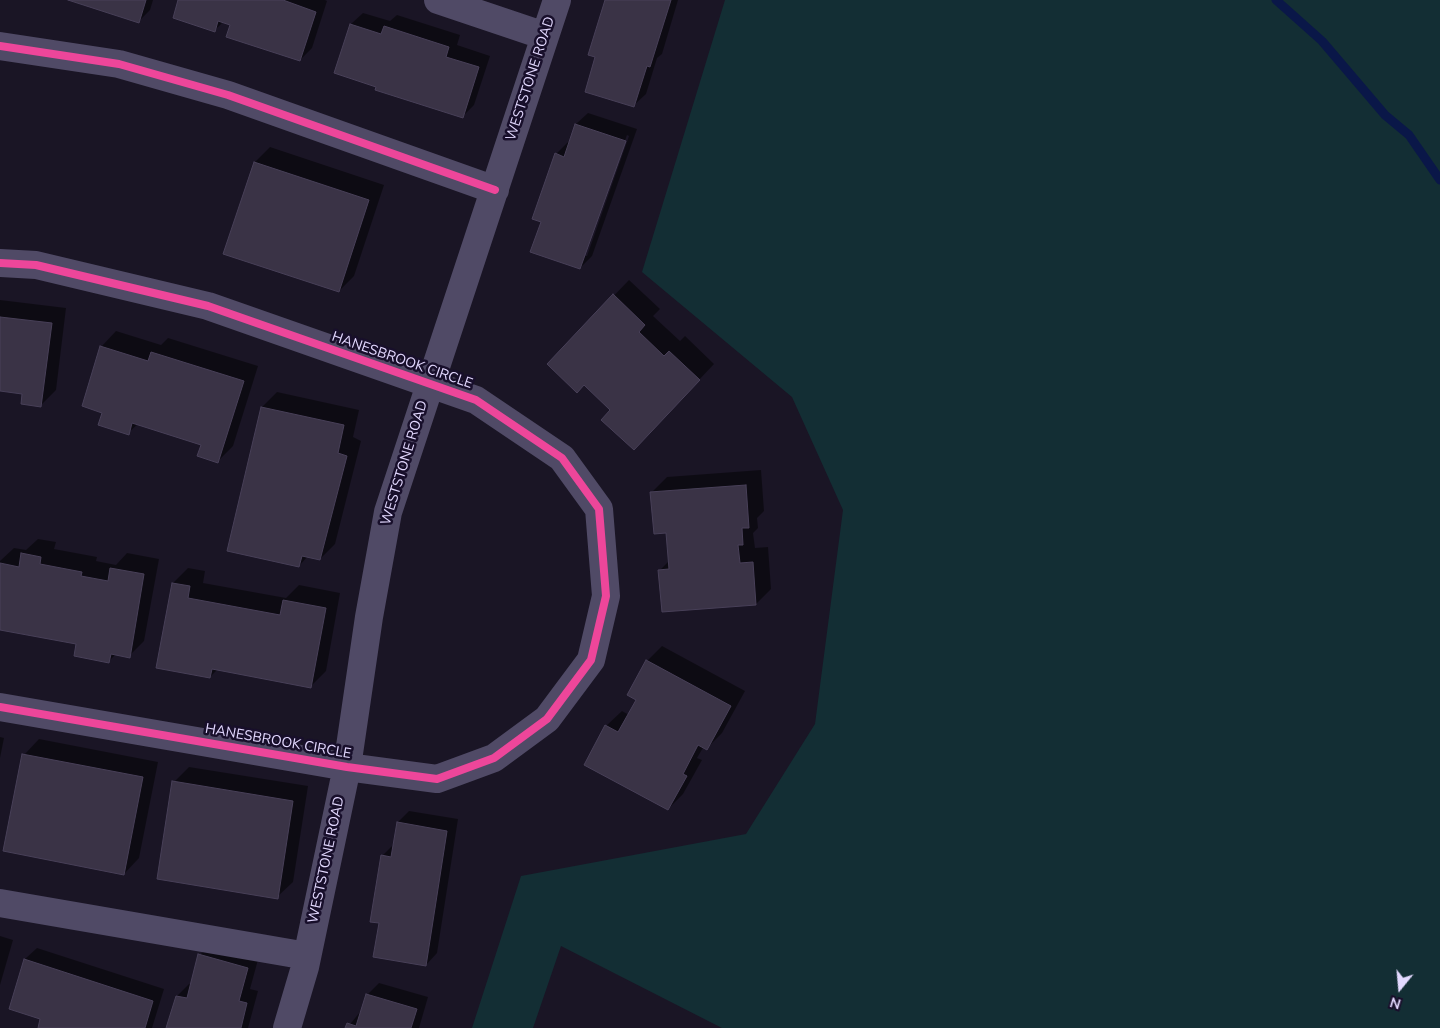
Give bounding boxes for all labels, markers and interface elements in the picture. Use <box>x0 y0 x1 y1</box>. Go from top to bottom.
street label: WESTSTONE ROAD <box>503 15 559 143</box>
street label: HANESBROOK CIRCLE <box>329 329 475 393</box>
street label: WESTSTONE ROAD <box>378 399 432 527</box>
street label: HANESBROOK CIRCLE <box>204 721 352 763</box>
street label: WESTSTONE ROAD <box>305 795 349 925</box>
north arrow <box>1375 963 1425 1013</box>
text: N <box>1388 992 1403 1013</box>

